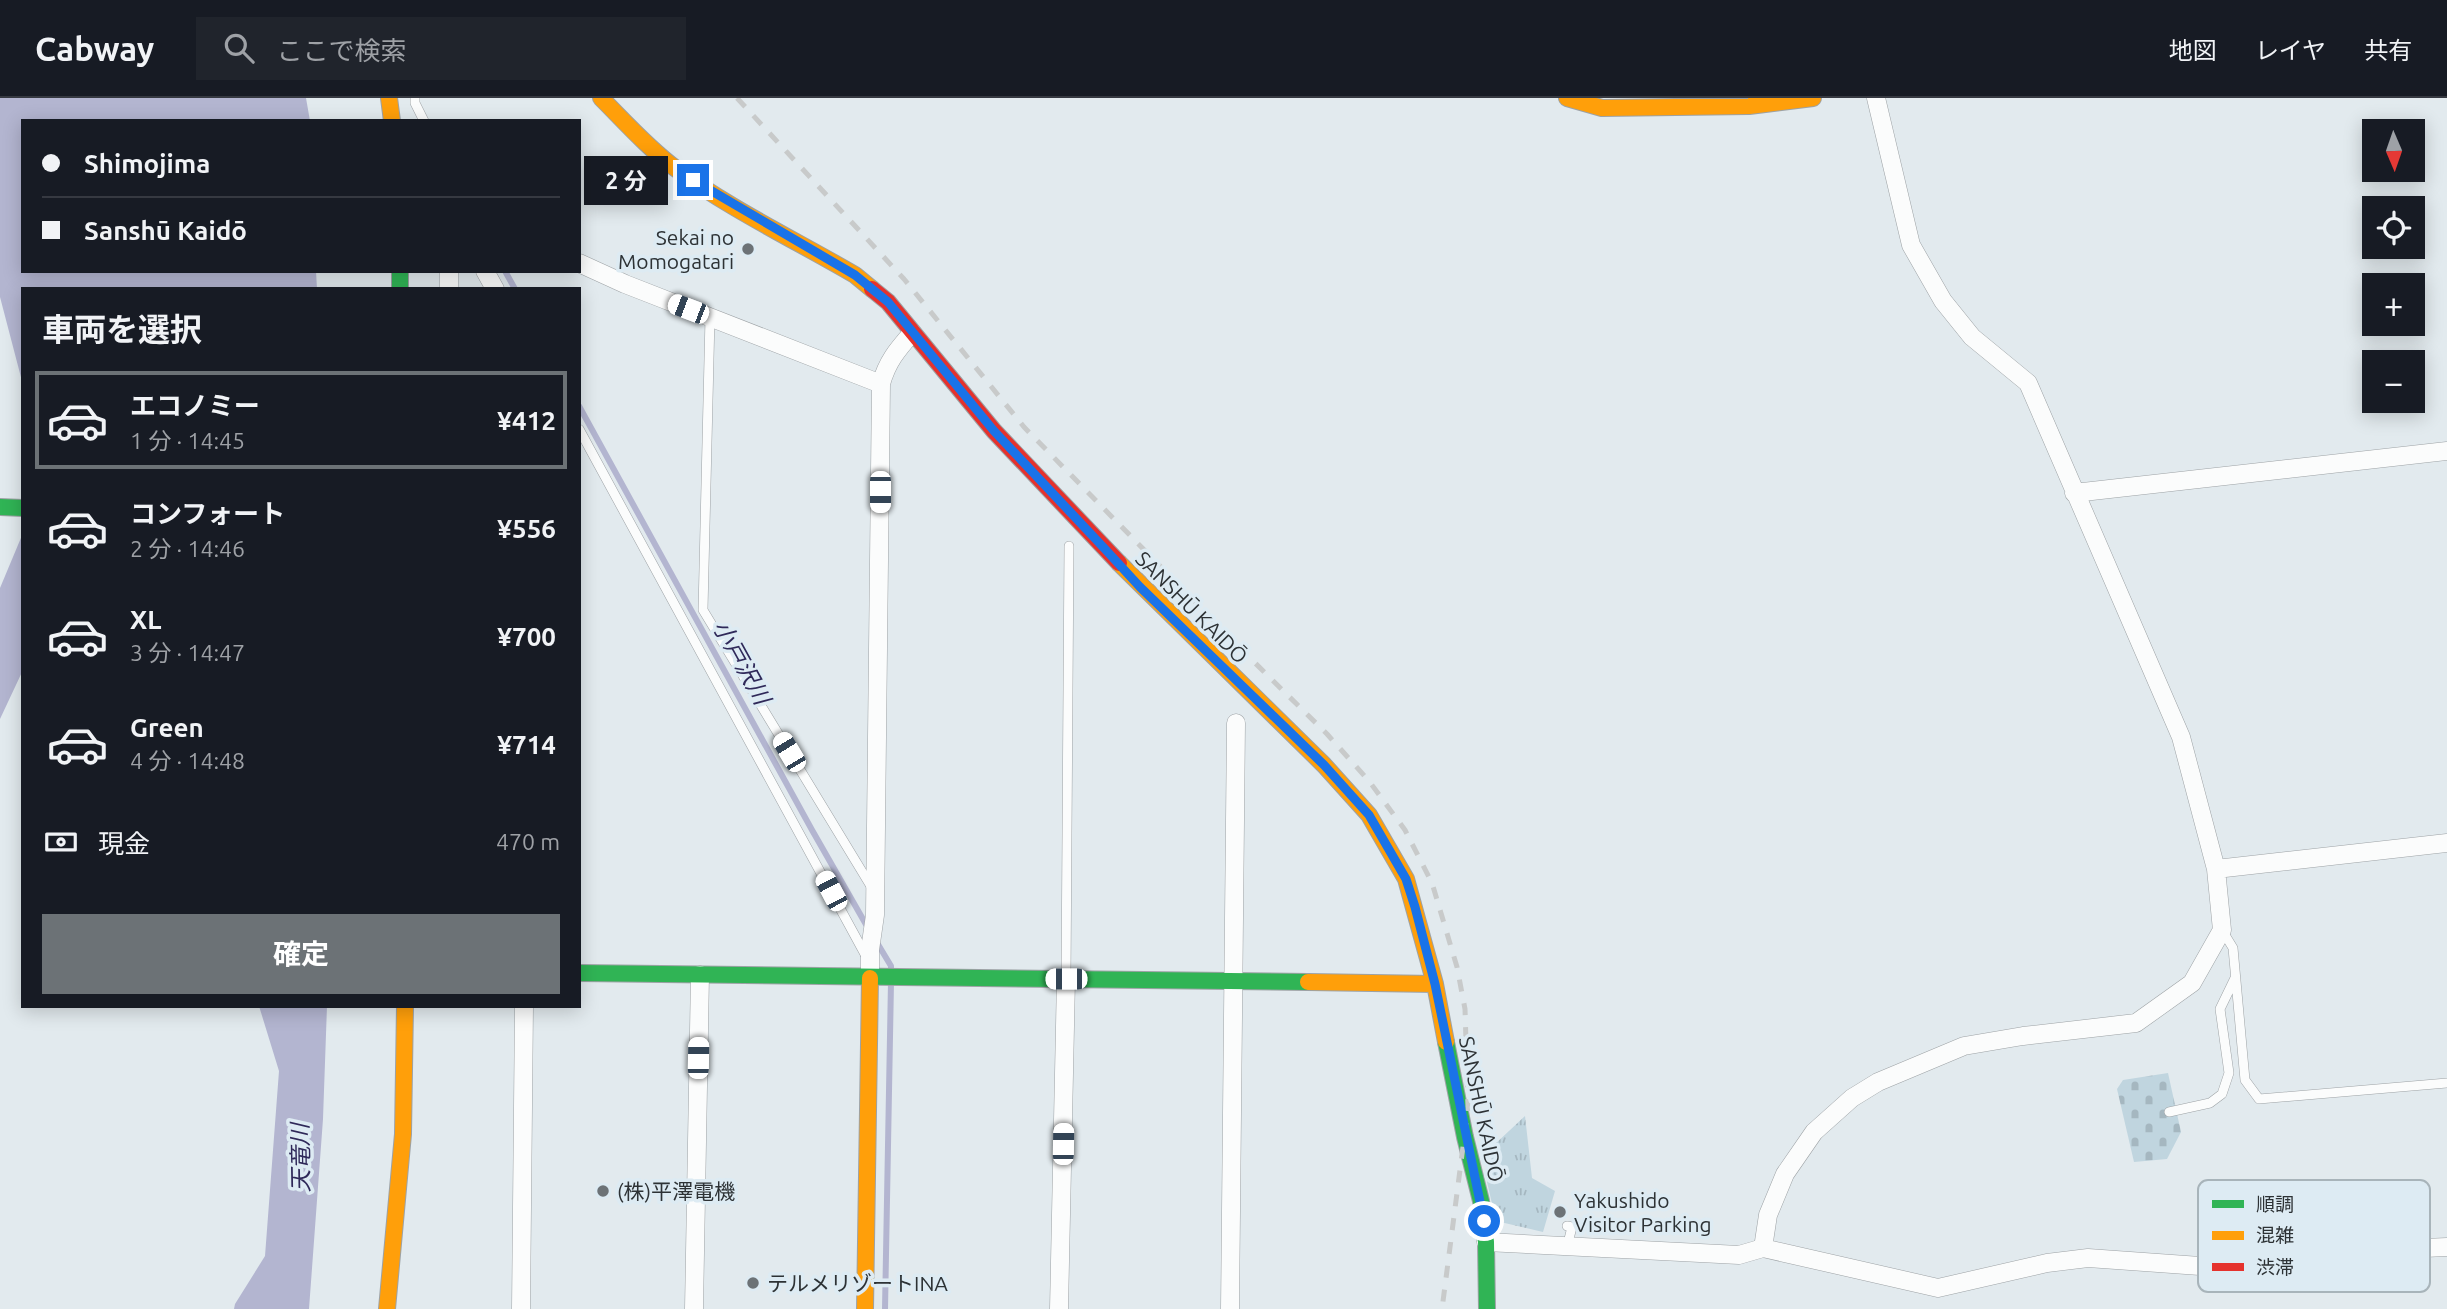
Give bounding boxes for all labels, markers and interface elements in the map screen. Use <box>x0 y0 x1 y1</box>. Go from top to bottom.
search box <box>196 17 686 80</box>
icon: search <box>220 29 258 67</box>
text: Cabway <box>35 30 154 67</box>
text: ここで検索 <box>276 36 406 65</box>
text: 地図 <box>2169 37 2217 64</box>
text: レイヤ <box>2255 37 2326 64</box>
text: 共有 <box>2364 37 2412 64</box>
north arrow <box>2362 119 2426 182</box>
map controls <box>2362 119 2425 413</box>
text: Shimojima <box>84 149 210 178</box>
callout: 2 分 <box>584 155 668 204</box>
route end <box>677 164 709 196</box>
text: 2 分 <box>605 168 647 193</box>
button: locate <box>2362 196 2425 259</box>
text: Sanshū Kaidō <box>84 216 247 245</box>
place label: Sekai no Momogatari <box>618 225 734 273</box>
marker: Sekai no Momogatari <box>740 241 756 257</box>
button: + <box>2362 273 2425 336</box>
car <box>665 292 712 326</box>
text: 車両を選択 <box>42 311 202 347</box>
button: − <box>2362 350 2425 413</box>
icon: car <box>46 389 109 452</box>
text: エコノミー <box>130 391 260 420</box>
text: ¥412 <box>497 406 556 435</box>
text: 1 分 · 14:45 <box>130 428 245 453</box>
car <box>870 471 891 513</box>
icon: car <box>46 497 109 560</box>
text: コンフォート <box>130 499 285 528</box>
text: ¥556 <box>497 514 556 543</box>
text: 2 分 · 14:46 <box>130 536 245 561</box>
street label: SANSHŪ KAIDŌ <box>1131 546 1253 668</box>
icon: car <box>46 605 109 668</box>
text: XL <box>130 605 161 634</box>
water label: 小戸沢川 <box>709 616 777 711</box>
text: ¥700 <box>497 622 556 651</box>
text: 3 分 · 14:47 <box>130 640 245 665</box>
icon: car <box>46 713 109 776</box>
text: Green <box>130 713 204 742</box>
car <box>770 729 809 775</box>
text: ¥714 <box>497 730 556 759</box>
text: 4 分 · 14:48 <box>130 748 245 773</box>
icon: cash <box>42 823 80 861</box>
text: 現金 <box>98 829 150 858</box>
text: 470 m <box>496 829 560 854</box>
car <box>812 868 851 914</box>
button: 確定 <box>42 914 560 994</box>
car <box>1046 969 1088 990</box>
street label: SANSHŪ KAIDŌ <box>1455 1034 1509 1184</box>
car <box>688 1037 709 1079</box>
water label: 天竜川 <box>287 1120 313 1193</box>
car <box>1053 1123 1074 1165</box>
place label: (株)平澤電機 <box>617 1179 735 1203</box>
legend <box>2198 1180 2430 1292</box>
marker: (株)平澤電機 <box>595 1183 611 1199</box>
place label: Yakushido Visitor Parking <box>1574 1188 1712 1236</box>
text: 順調 <box>2256 1193 2294 1215</box>
marker: Yakushido Visitor Parking <box>1552 1204 1568 1220</box>
route start <box>1468 1205 1500 1237</box>
text: 混雑 <box>2256 1224 2294 1246</box>
text: 渋滞 <box>2256 1256 2294 1278</box>
place label: テルメリゾートINA <box>767 1271 948 1295</box>
marker: テルメリゾートINA <box>745 1275 761 1291</box>

